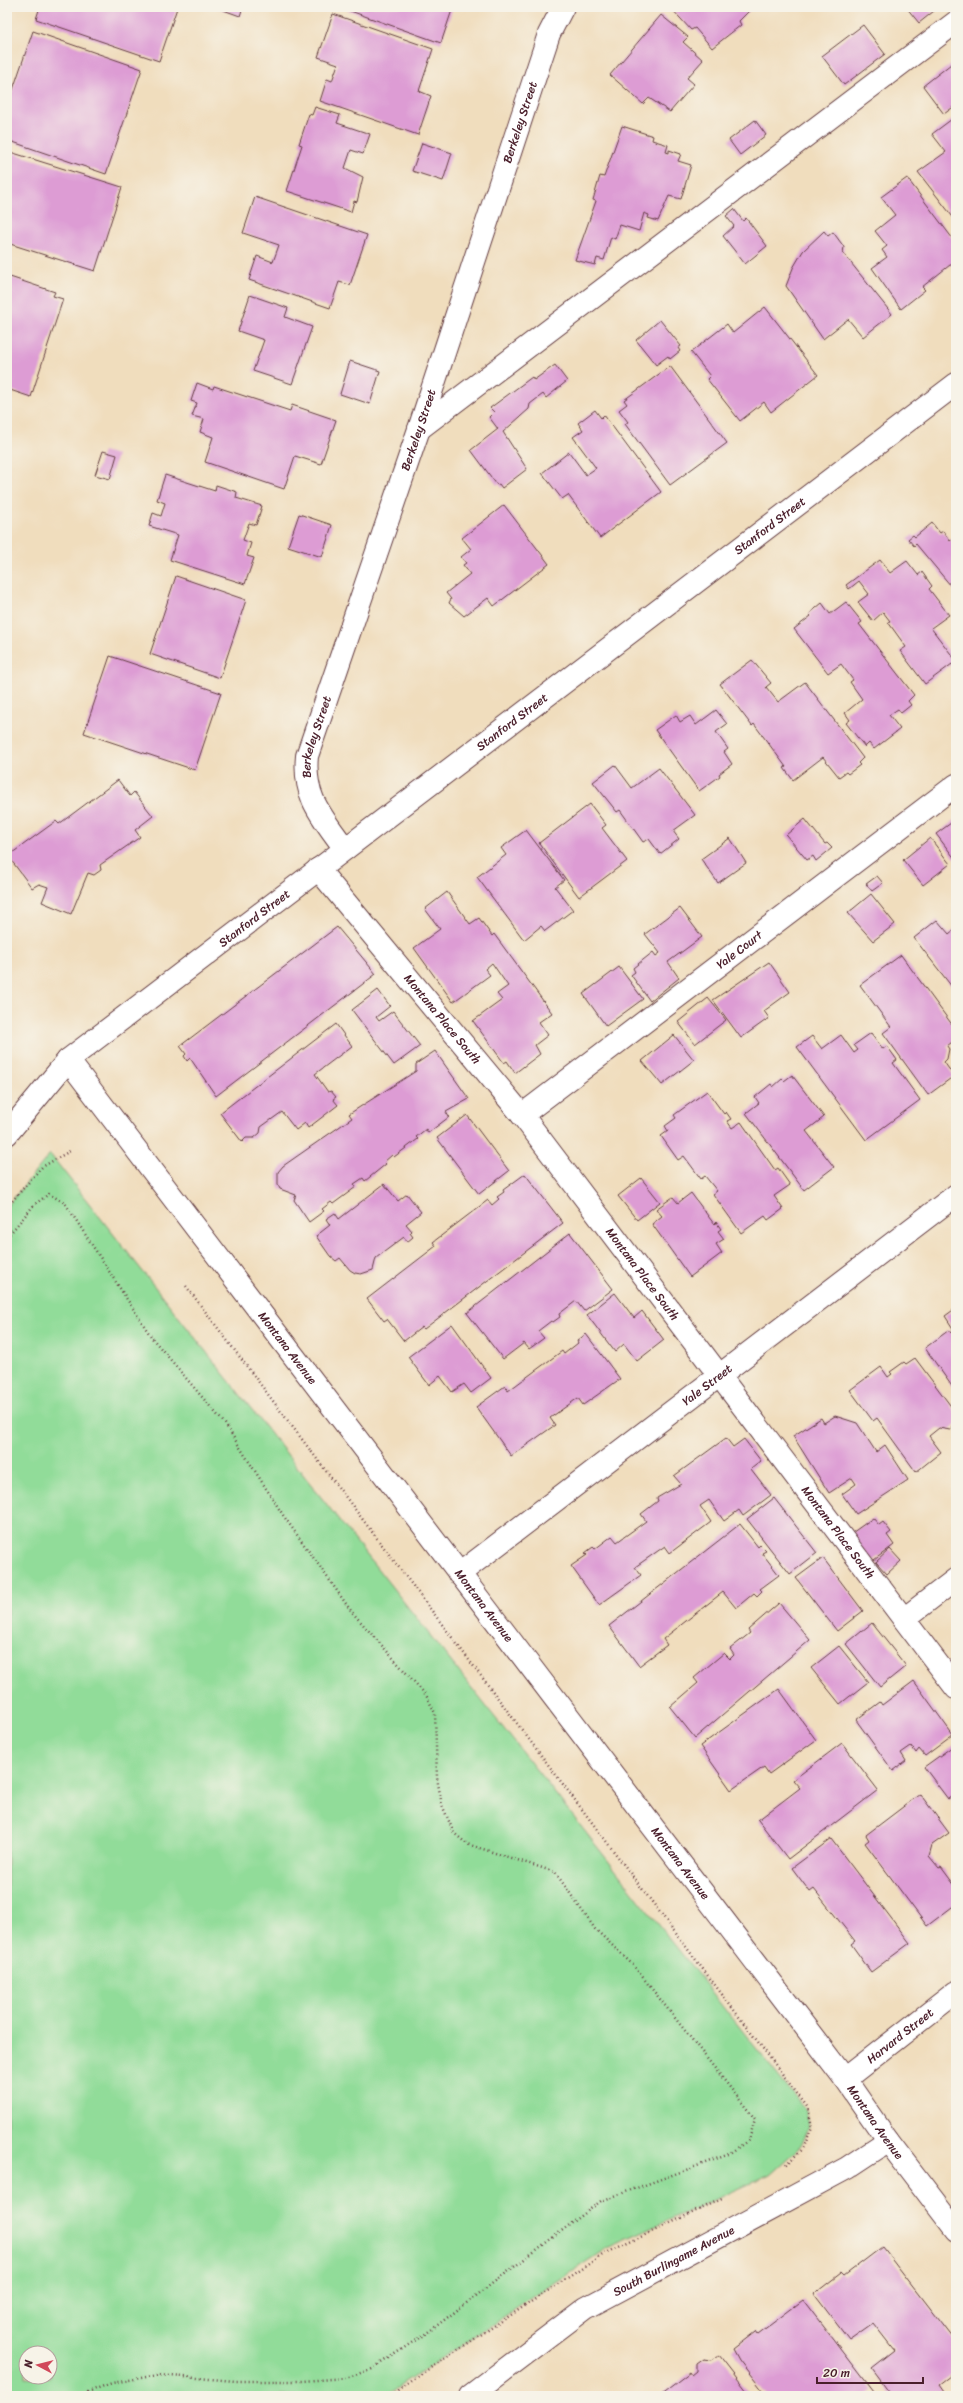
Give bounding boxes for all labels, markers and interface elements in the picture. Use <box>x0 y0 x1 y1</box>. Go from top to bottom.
street label: Berkeley Street <box>496 78 544 166</box>
street label: Berkeley Street <box>394 386 442 474</box>
street label: Stanford Street <box>729 491 811 560</box>
street label: Stanford Street <box>471 687 553 757</box>
street label: Berkeley Street <box>295 693 338 779</box>
street label: Stanford Street <box>213 883 295 953</box>
street label: Yale Court <box>711 924 768 975</box>
street label: Montana Place South <box>398 969 487 1069</box>
street label: Montana Place South <box>600 1222 685 1325</box>
street label: Montana Avenue <box>252 1306 323 1390</box>
street label: Yale Street <box>677 1358 737 1411</box>
street label: Montana Place South <box>795 1481 881 1584</box>
street label: Montana Avenue <box>449 1564 519 1647</box>
street label: Montana Avenue <box>645 1822 716 1905</box>
street label: Harvard Street <box>862 2002 939 2069</box>
street label: Montana Avenue <box>841 2080 910 2164</box>
street label: South Burlingame Avenue <box>609 2219 739 2303</box>
north arrow <box>18 2345 58 2385</box>
text: N <box>19 2359 39 2370</box>
scale bar <box>817 2359 923 2385</box>
text: 20 m <box>823 2362 850 2384</box>

